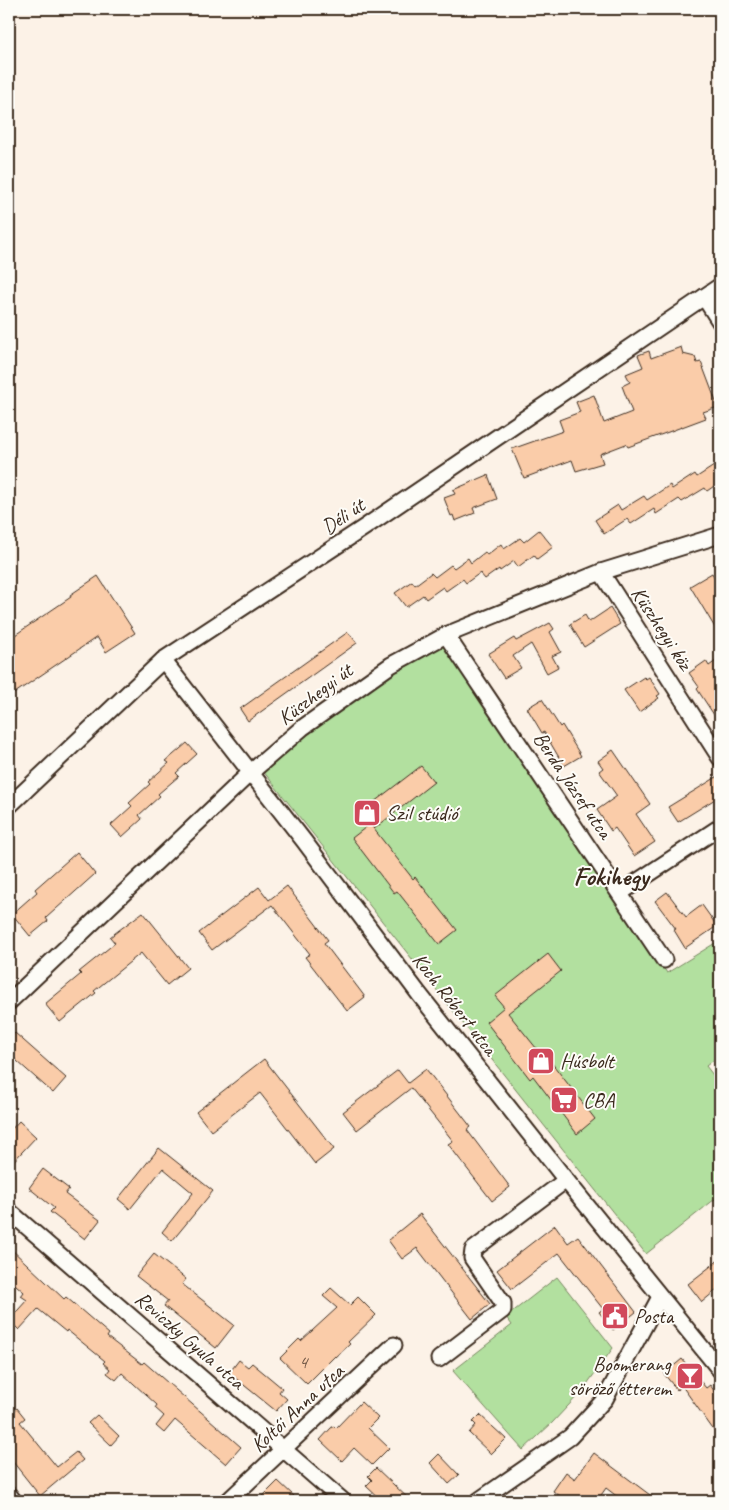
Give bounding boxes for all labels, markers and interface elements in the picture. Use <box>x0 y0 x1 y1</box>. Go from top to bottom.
street label: Déli út <box>317 491 371 540</box>
street label: Küszhegyi köz <box>626 582 700 676</box>
street label: Küszhegyi út <box>273 656 359 730</box>
street label: Berda József utca <box>528 727 620 845</box>
shop icon: Szil stúdió <box>352 798 382 828</box>
place label: Szil stúdió <box>386 800 460 826</box>
district label: Fokihegy <box>574 860 652 893</box>
street label: Koch Róbert utca <box>407 948 505 1062</box>
shop icon: Húsbolt <box>526 1046 556 1076</box>
place label: Húsbolt <box>560 1048 616 1074</box>
supermarket icon: CBA <box>549 1085 579 1115</box>
place label: CBA <box>583 1087 616 1113</box>
street label: Reviczky Gyula utca <box>130 1285 252 1396</box>
public building icon: Posta <box>600 1301 630 1331</box>
place label: Posta <box>634 1303 675 1329</box>
house number: 4 <box>299 1350 310 1374</box>
place label: Boomerang söröző étterem <box>569 1351 673 1401</box>
street label: Koltói Anna utca <box>245 1357 350 1458</box>
bar icon: Boomerang söröző étterem <box>675 1361 705 1391</box>

